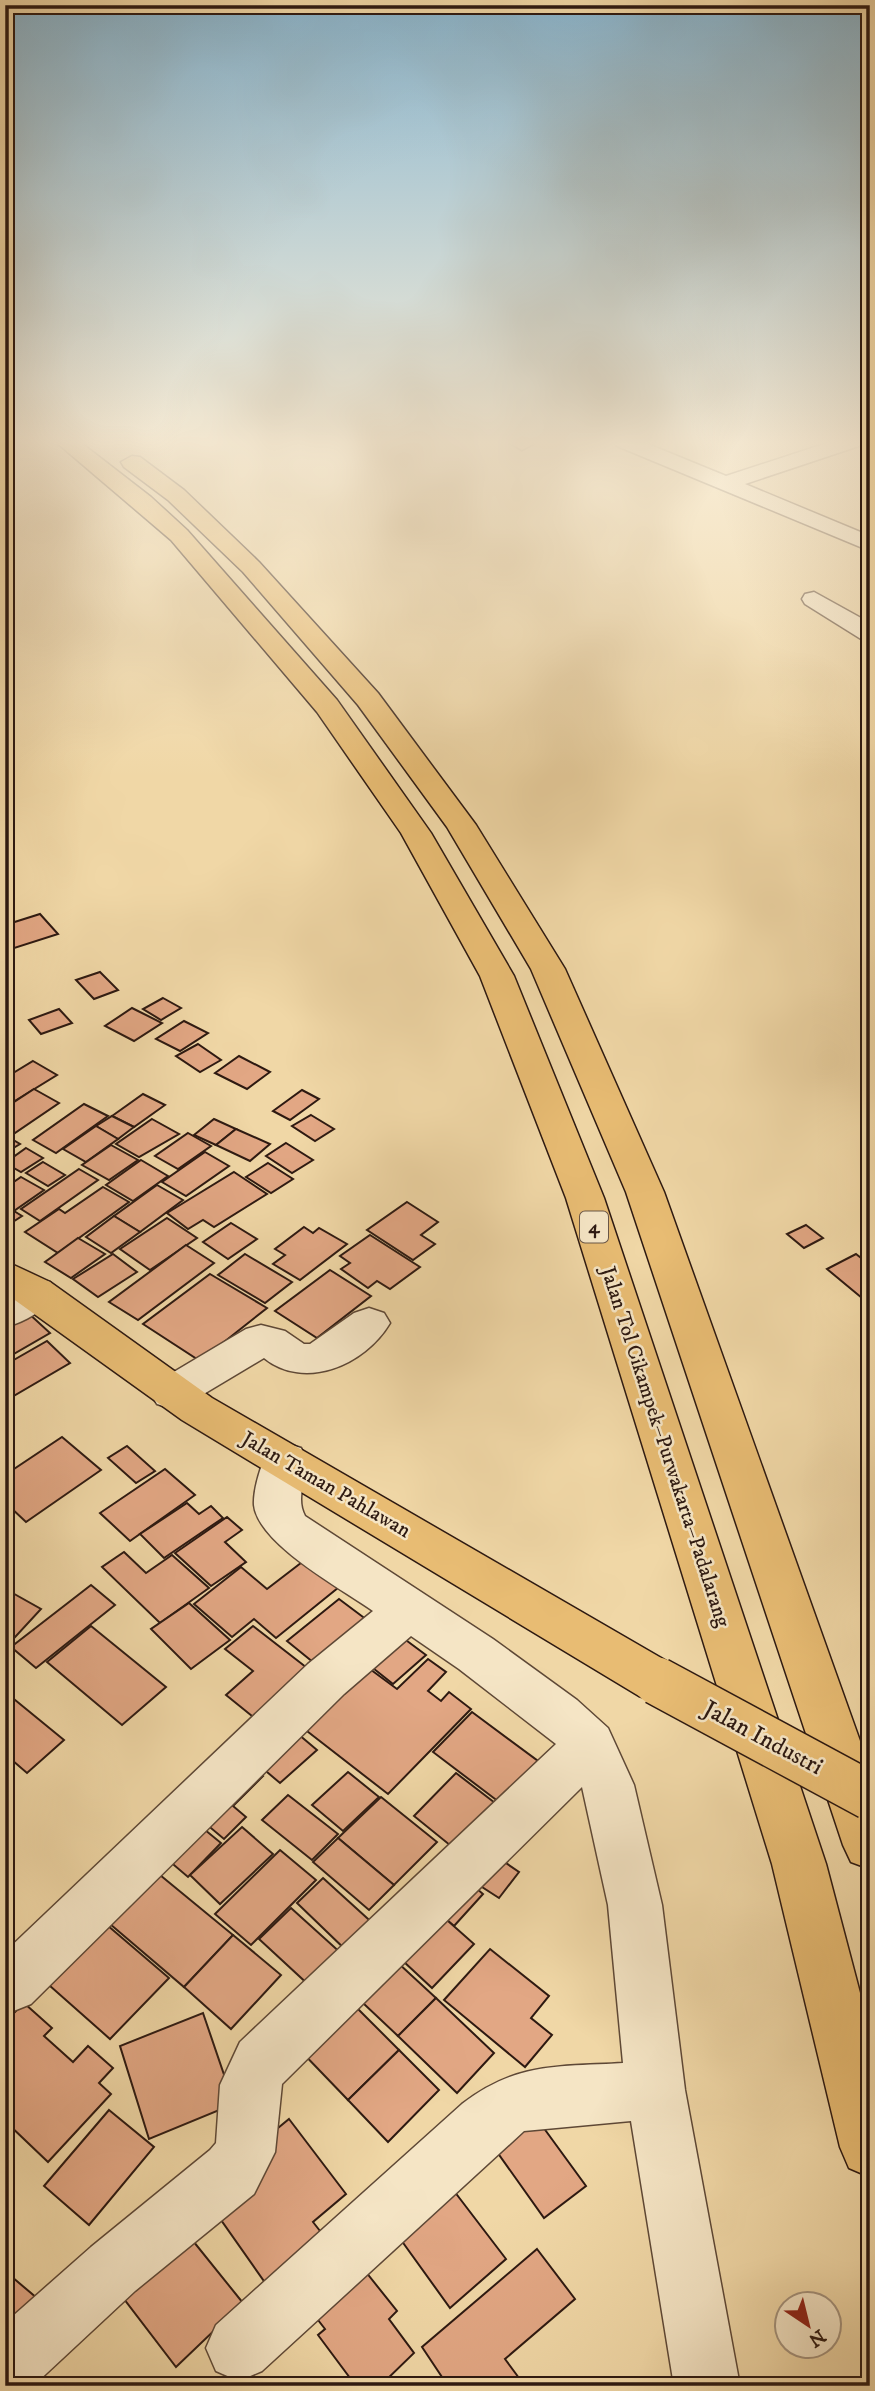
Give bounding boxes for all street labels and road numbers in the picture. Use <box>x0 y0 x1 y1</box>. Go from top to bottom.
road number: 4 <box>580 1212 608 1242</box>
street label: Jalan Tol Cikampek–Purwakarta–Padalarang <box>594 1262 736 1631</box>
street label: Jalan Taman Pahlawan <box>235 1425 415 1544</box>
street label: Jalan Industri <box>696 1693 828 1782</box>

